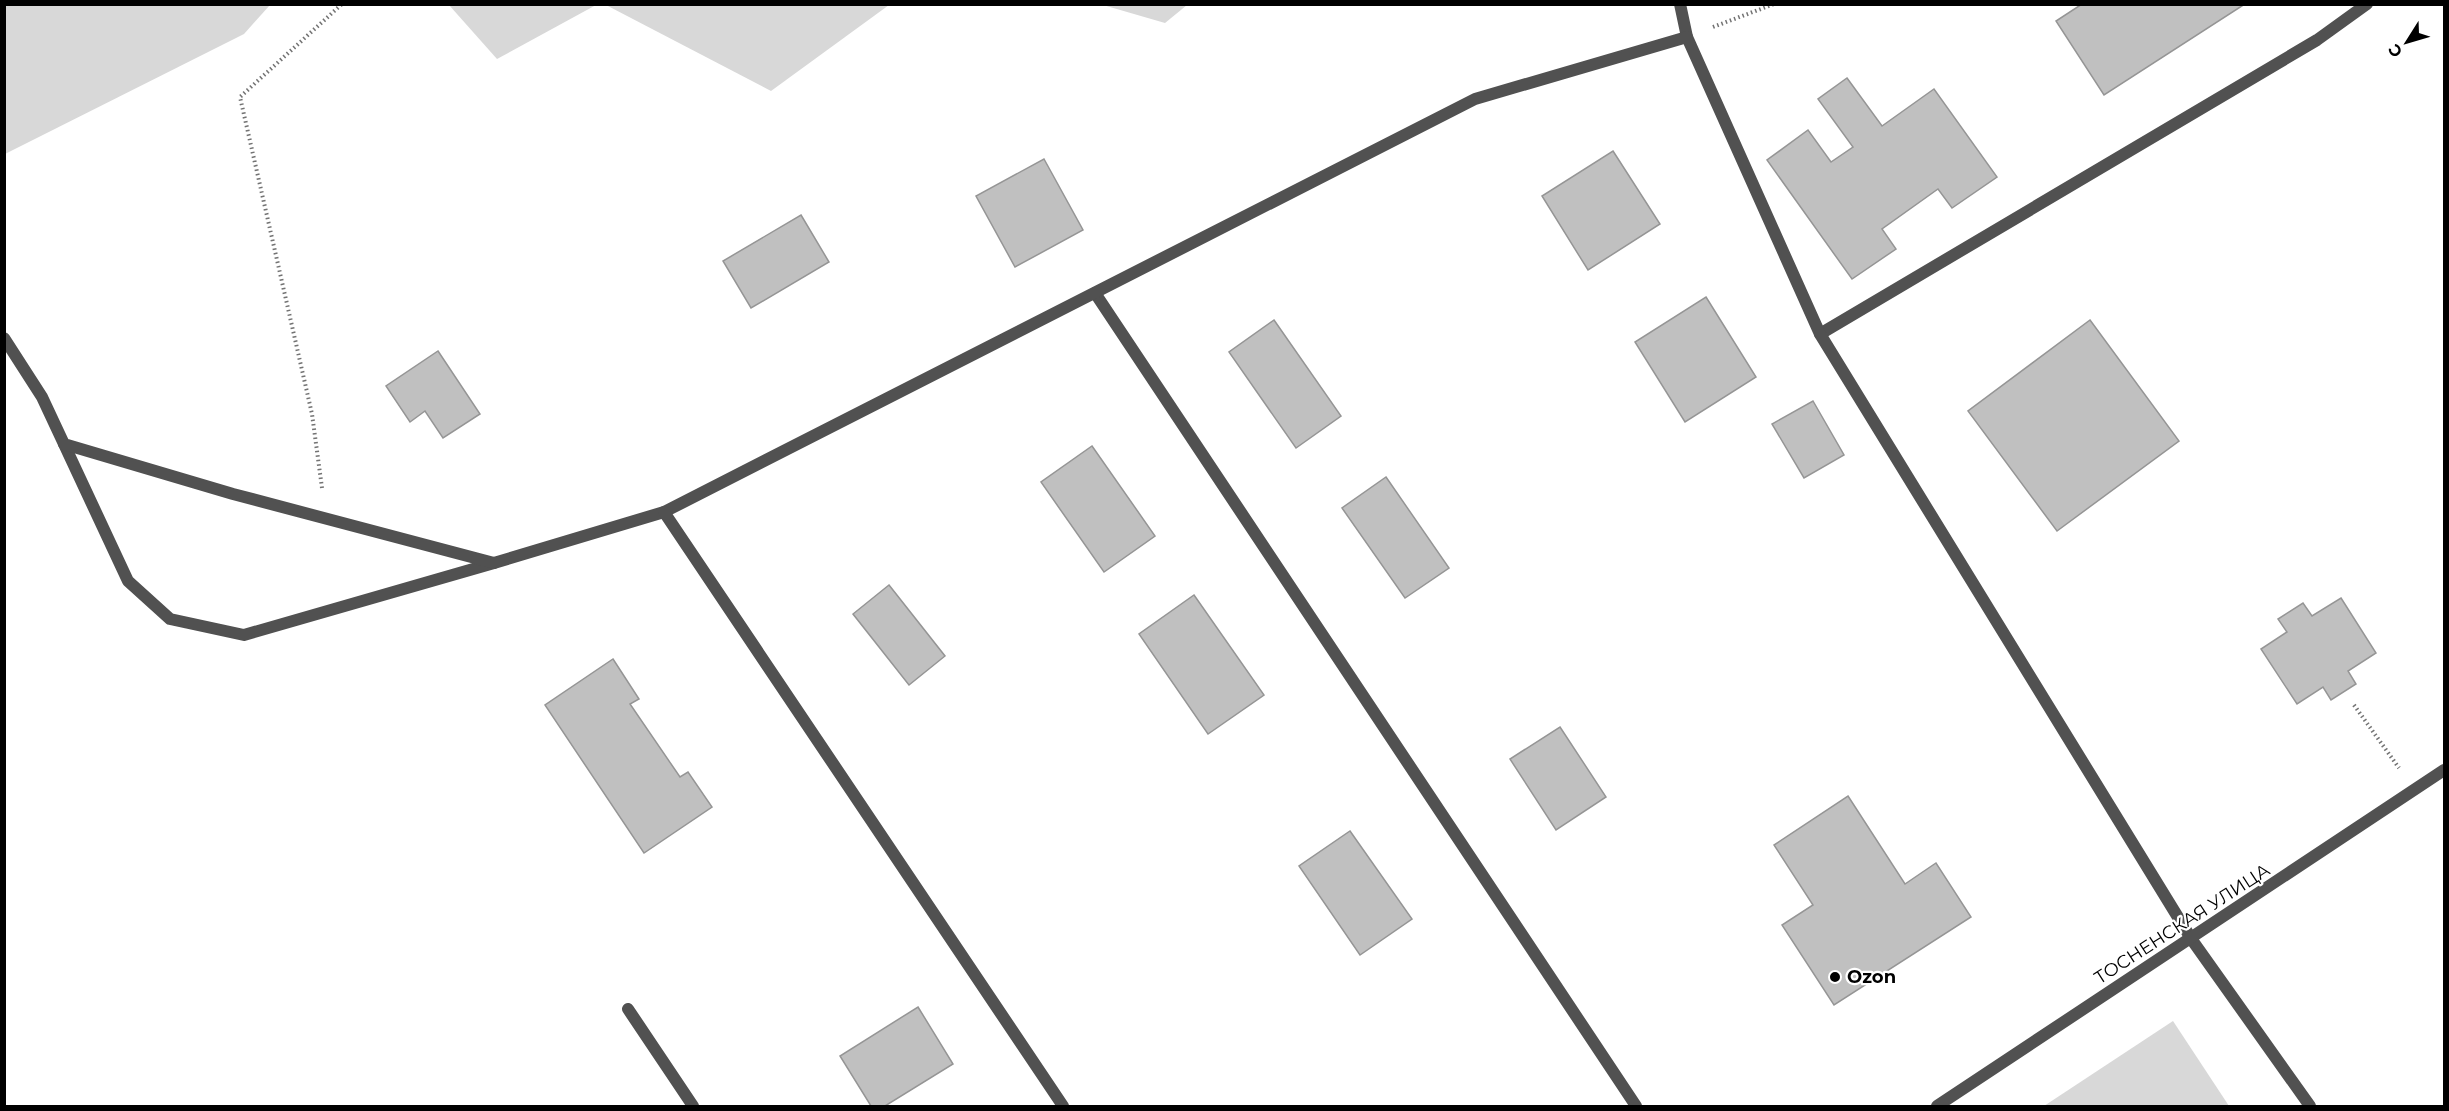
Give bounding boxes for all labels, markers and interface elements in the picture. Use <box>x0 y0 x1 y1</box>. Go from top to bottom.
north arrow <box>2377 12 2437 72</box>
text: С <box>2384 40 2407 61</box>
street label: ТОСНЕНСКАЯ УЛИЦА <box>2090 859 2274 989</box>
place label: Ozon <box>1847 966 1896 988</box>
marker: Ozon <box>1828 970 1842 984</box>

